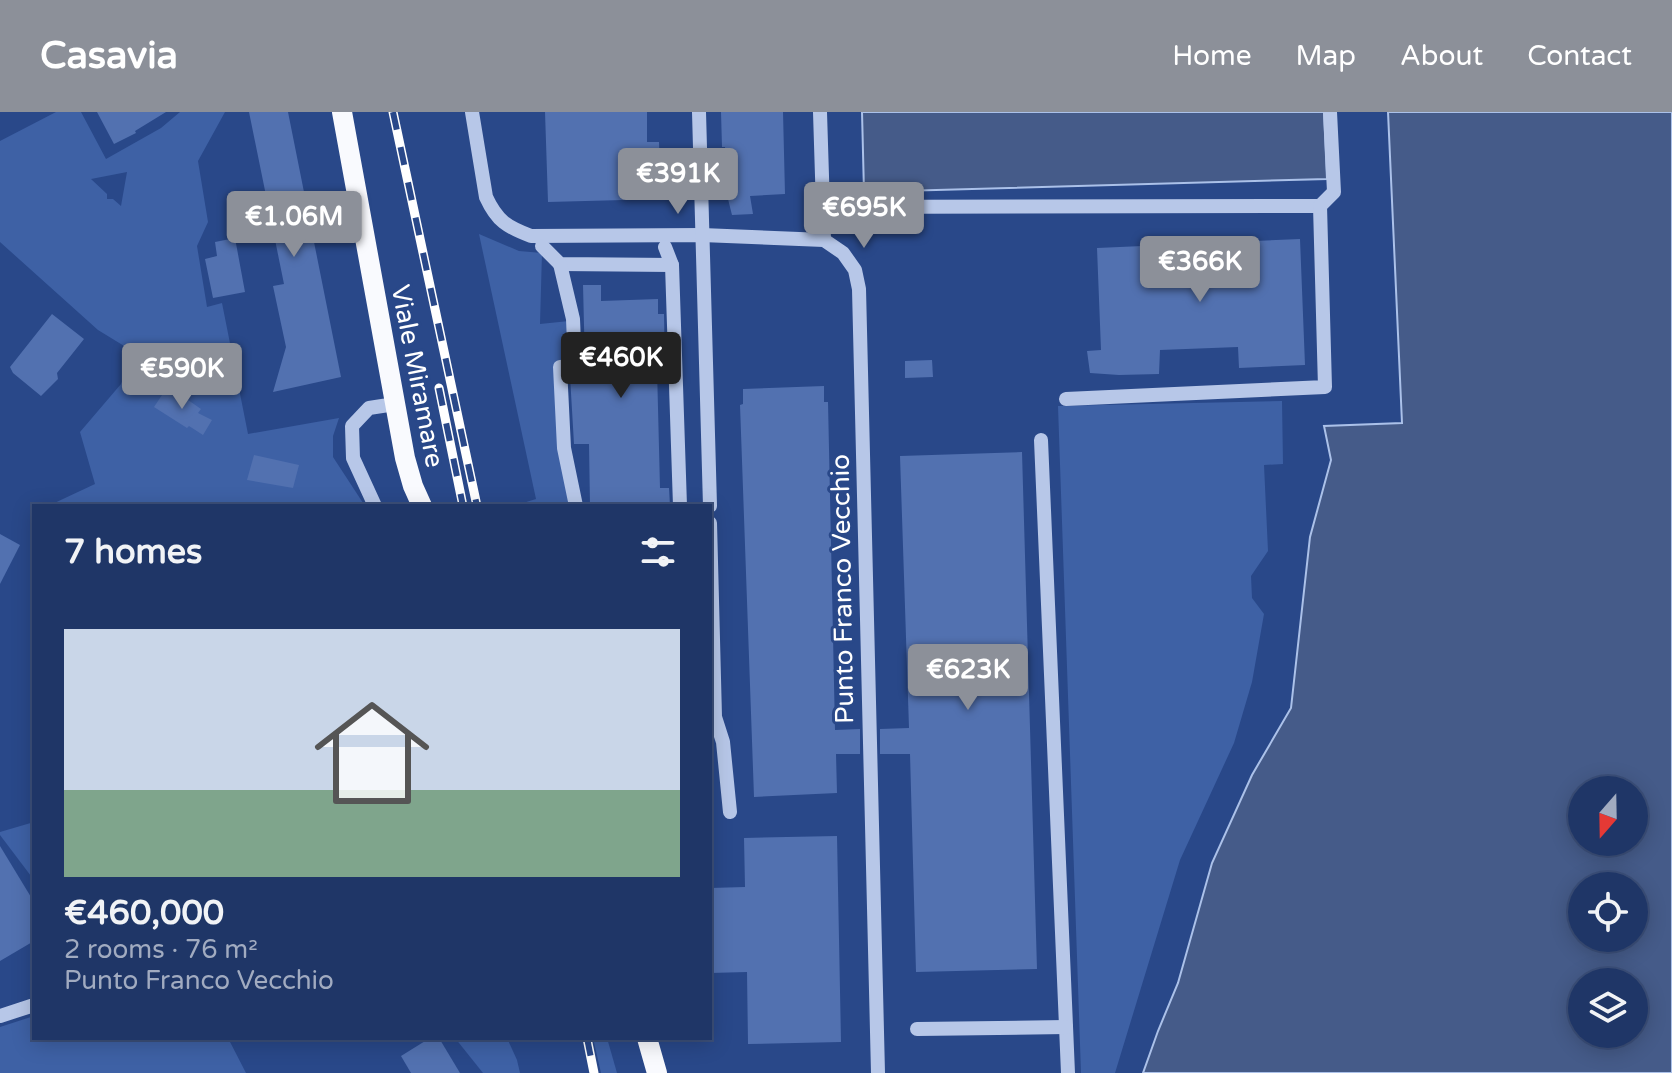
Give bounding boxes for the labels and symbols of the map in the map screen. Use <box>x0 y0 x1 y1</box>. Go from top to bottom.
pin: €391K <box>622 148 734 216</box>
pin: €695K <box>808 182 920 250</box>
pin: €1.06M <box>229 191 359 259</box>
pin: €366K <box>1144 236 1256 304</box>
street label: Viale Miramare <box>385 282 450 470</box>
pin: €460K <box>565 332 677 400</box>
pin: €590K <box>126 343 238 411</box>
street label: Punto Franco Vecchio <box>825 454 860 724</box>
pin: €623K <box>912 644 1024 712</box>
north arrow <box>1568 776 1648 856</box>

